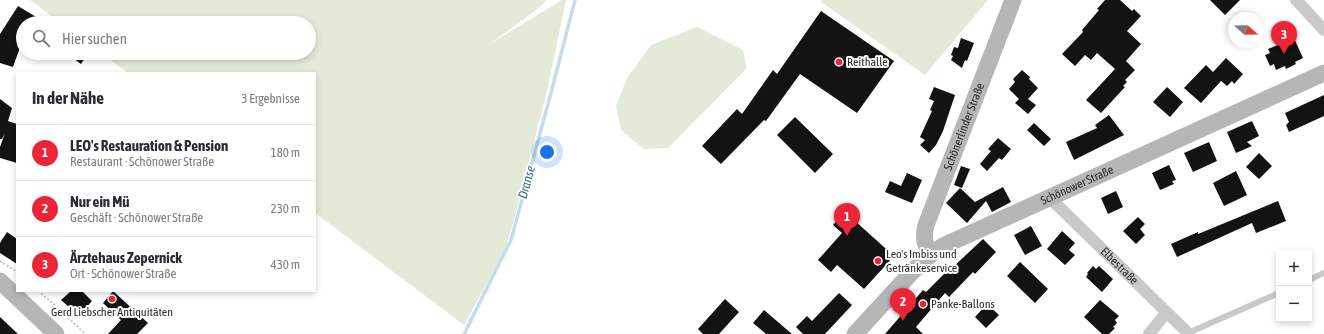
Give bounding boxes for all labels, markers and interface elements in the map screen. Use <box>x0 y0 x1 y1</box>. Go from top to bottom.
north arrow <box>1228 12 1264 48</box>
search box <box>16 16 316 60</box>
pin: 3 <box>1271 21 1297 54</box>
icon: search <box>30 27 52 49</box>
text: Hier suchen <box>62 30 127 47</box>
place label: Reithalle <box>847 55 888 69</box>
marker: Reithalle <box>834 57 844 67</box>
street label: Schönerlinder Straße <box>941 81 987 172</box>
text: In der Nähe <box>32 88 104 108</box>
text: 3 Ergebnisse <box>241 91 300 106</box>
text: LEO's Restauration & Pension <box>70 137 228 154</box>
your location <box>537 142 557 162</box>
text: 1 <box>42 145 48 160</box>
text: 180 m <box>271 145 300 160</box>
text: Restaurant · Schönower Straße <box>70 154 214 169</box>
street label: Schönower Straße <box>1038 163 1116 208</box>
water label: Dranse <box>515 164 538 200</box>
text: Nur ein Mü <box>70 193 129 210</box>
text: 2 <box>42 201 48 216</box>
text: 230 m <box>271 201 300 216</box>
pin: 1 <box>834 203 860 236</box>
text: Geschäft · Schönower Straße <box>70 210 203 225</box>
street label: Elbestraße <box>1098 244 1141 287</box>
place label: Leo's Imbiss und Getränkeservice <box>886 247 957 275</box>
text: Ärztehaus Zepernick <box>70 249 182 266</box>
map controls <box>1276 250 1312 322</box>
button: + <box>1276 250 1312 286</box>
marker: Leo's Imbiss und Getränkeservice <box>873 256 883 266</box>
text: 3 <box>42 257 48 272</box>
text: 430 m <box>271 257 300 272</box>
text: Ort · Schönower Straße <box>70 266 176 281</box>
button: − <box>1276 286 1312 322</box>
pin: 2 <box>890 288 916 321</box>
marker: Gerd Liebscher Antiquitäten <box>107 294 117 304</box>
place label: Panke-Ballons <box>931 297 995 311</box>
marker: Panke-Ballons <box>918 299 928 309</box>
place label: Gerd Liebscher Antiquitäten <box>51 305 173 319</box>

